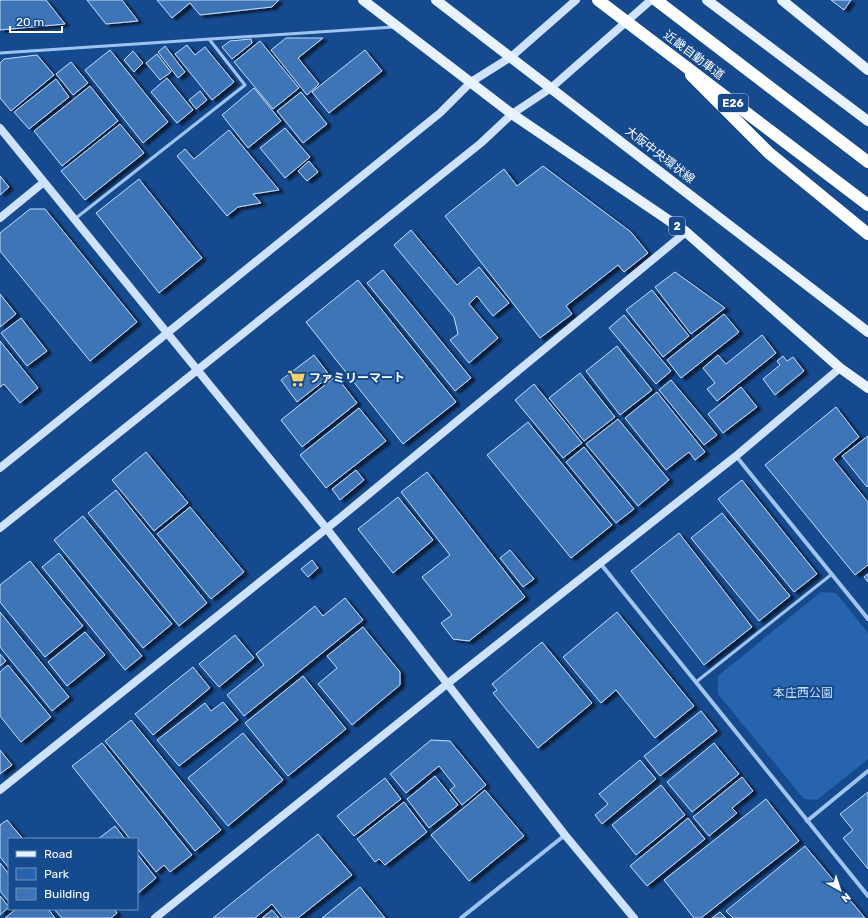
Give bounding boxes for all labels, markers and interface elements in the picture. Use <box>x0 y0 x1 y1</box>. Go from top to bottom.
scale bar <box>10 8 62 34</box>
text: 20 m <box>16 15 44 29</box>
street label: 近畿自動車道 <box>661 28 727 82</box>
road number: E26 <box>718 94 748 112</box>
street label: 大阪中央環状線 <box>623 124 697 186</box>
road number: 2 <box>669 217 685 235</box>
supermarket icon: ファミリーマート <box>286 368 306 388</box>
place label: ファミリーマート <box>309 371 405 385</box>
park label: 本庄西公園 <box>773 686 833 700</box>
legend <box>8 838 138 910</box>
text: Road <box>44 847 72 861</box>
text: Park <box>44 867 70 881</box>
north arrow <box>820 870 860 910</box>
text: Building <box>44 887 90 901</box>
text: N <box>839 890 853 905</box>

